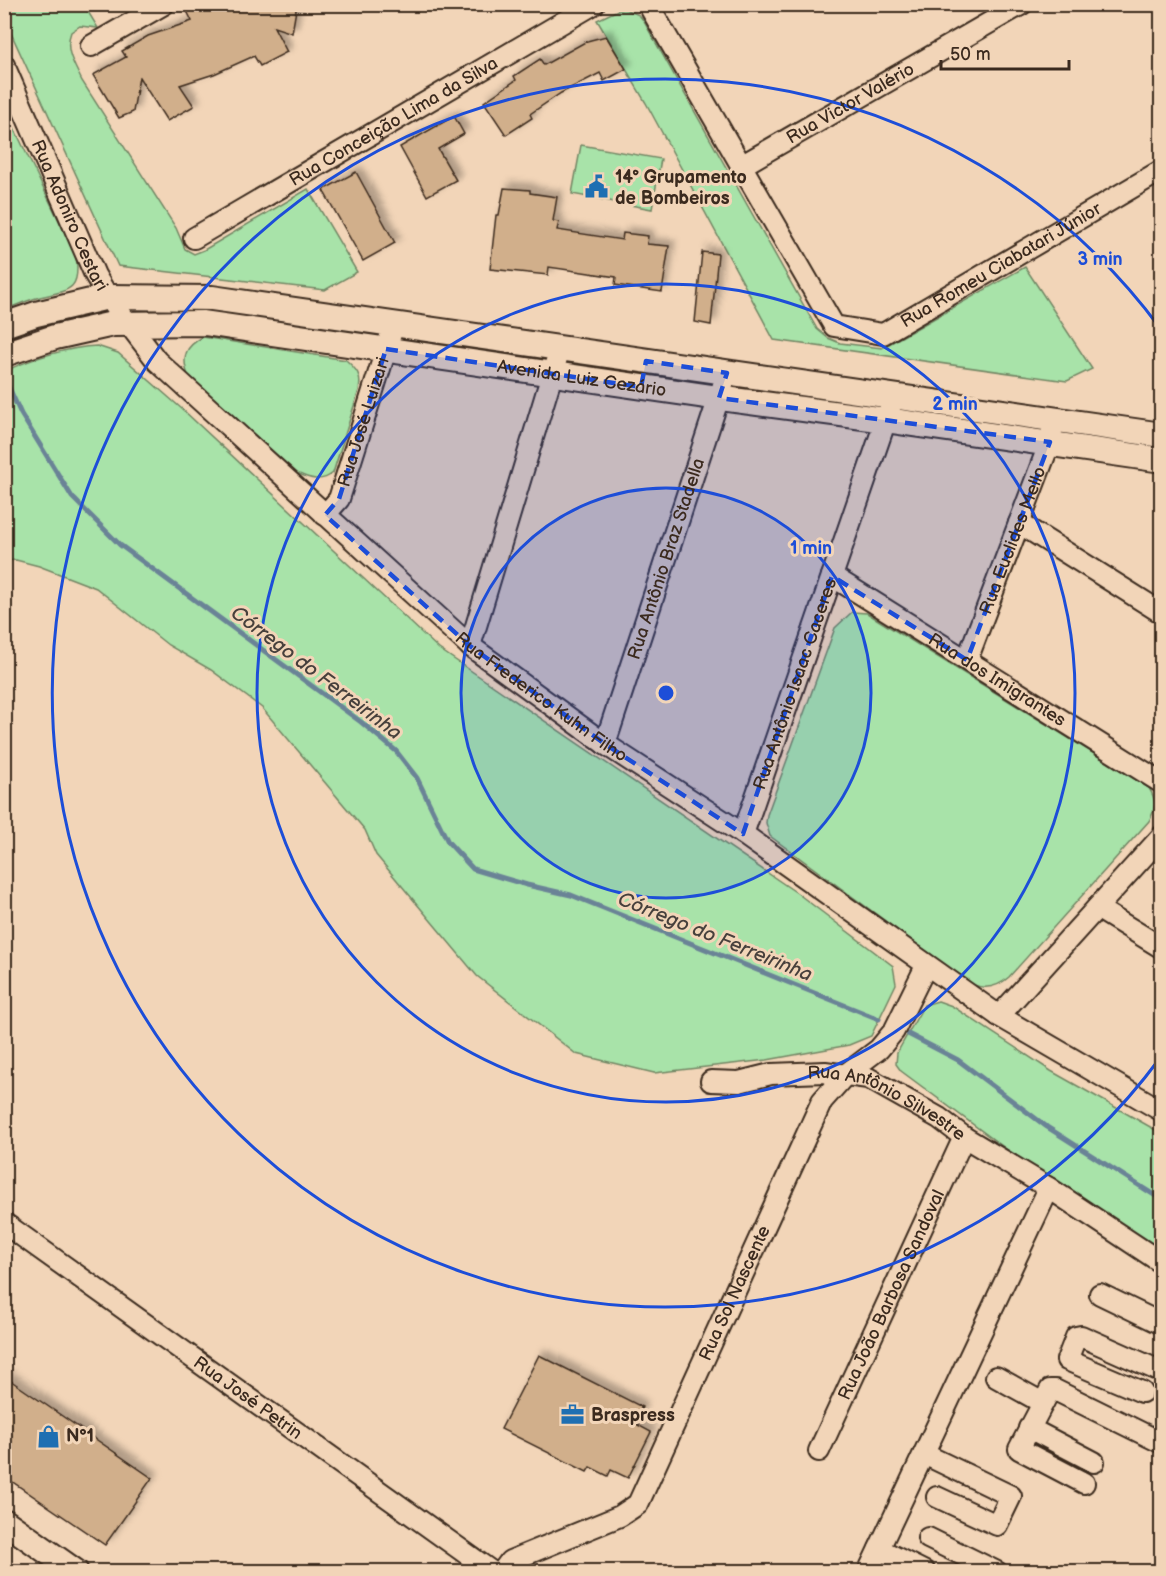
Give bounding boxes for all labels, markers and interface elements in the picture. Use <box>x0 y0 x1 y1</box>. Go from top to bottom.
scale bar <box>941 33 1068 71</box>
text: 50 m <box>950 44 991 65</box>
street label: Rua Conceição Lima da Silva <box>285 52 501 190</box>
street label: Rua Victor Valério <box>783 58 918 148</box>
street label: Rua Adoniro Cestari <box>27 136 113 295</box>
place label: 14° Grupamento de Bombeiros <box>615 167 747 209</box>
public building icon: 14° Grupamento de Bombeiros <box>584 174 610 200</box>
street label: Rua Romeu Ciabatari Júnior <box>897 197 1105 332</box>
text: 3 min <box>1077 249 1123 270</box>
street label: Rua José Luizari <box>333 355 393 489</box>
street label: Avenida Luiz Cezário <box>496 355 668 401</box>
text: 2 min <box>932 394 978 415</box>
street label: Rua Antônio Braz Stadella <box>623 455 709 662</box>
street label: Rua Euclides Mello <box>975 464 1050 617</box>
text: 1 min <box>790 538 832 559</box>
street label: Rua Antônio Isaac Caceres <box>749 575 841 792</box>
water label: Córrego do Ferreirinha <box>226 601 406 745</box>
street label: Rua Frederico Kuhn Filho <box>451 627 631 766</box>
street label: Rua dos Imigrantes <box>924 629 1070 731</box>
centre of rings <box>656 683 676 703</box>
water label: Córrego do Ferreirinha <box>614 887 816 987</box>
street label: Rua Antônio Silvestre <box>807 1061 970 1145</box>
street label: Rua João Barbosa Sandoval <box>834 1186 949 1403</box>
street label: Rua Sol Nascente <box>694 1222 774 1364</box>
street label: Rua José Petrin <box>190 1352 306 1443</box>
office icon: Braspress <box>560 1402 586 1428</box>
place label: Braspress <box>591 1405 675 1426</box>
shop icon: Nº1 <box>35 1423 61 1449</box>
place label: Nº1 <box>66 1426 94 1447</box>

